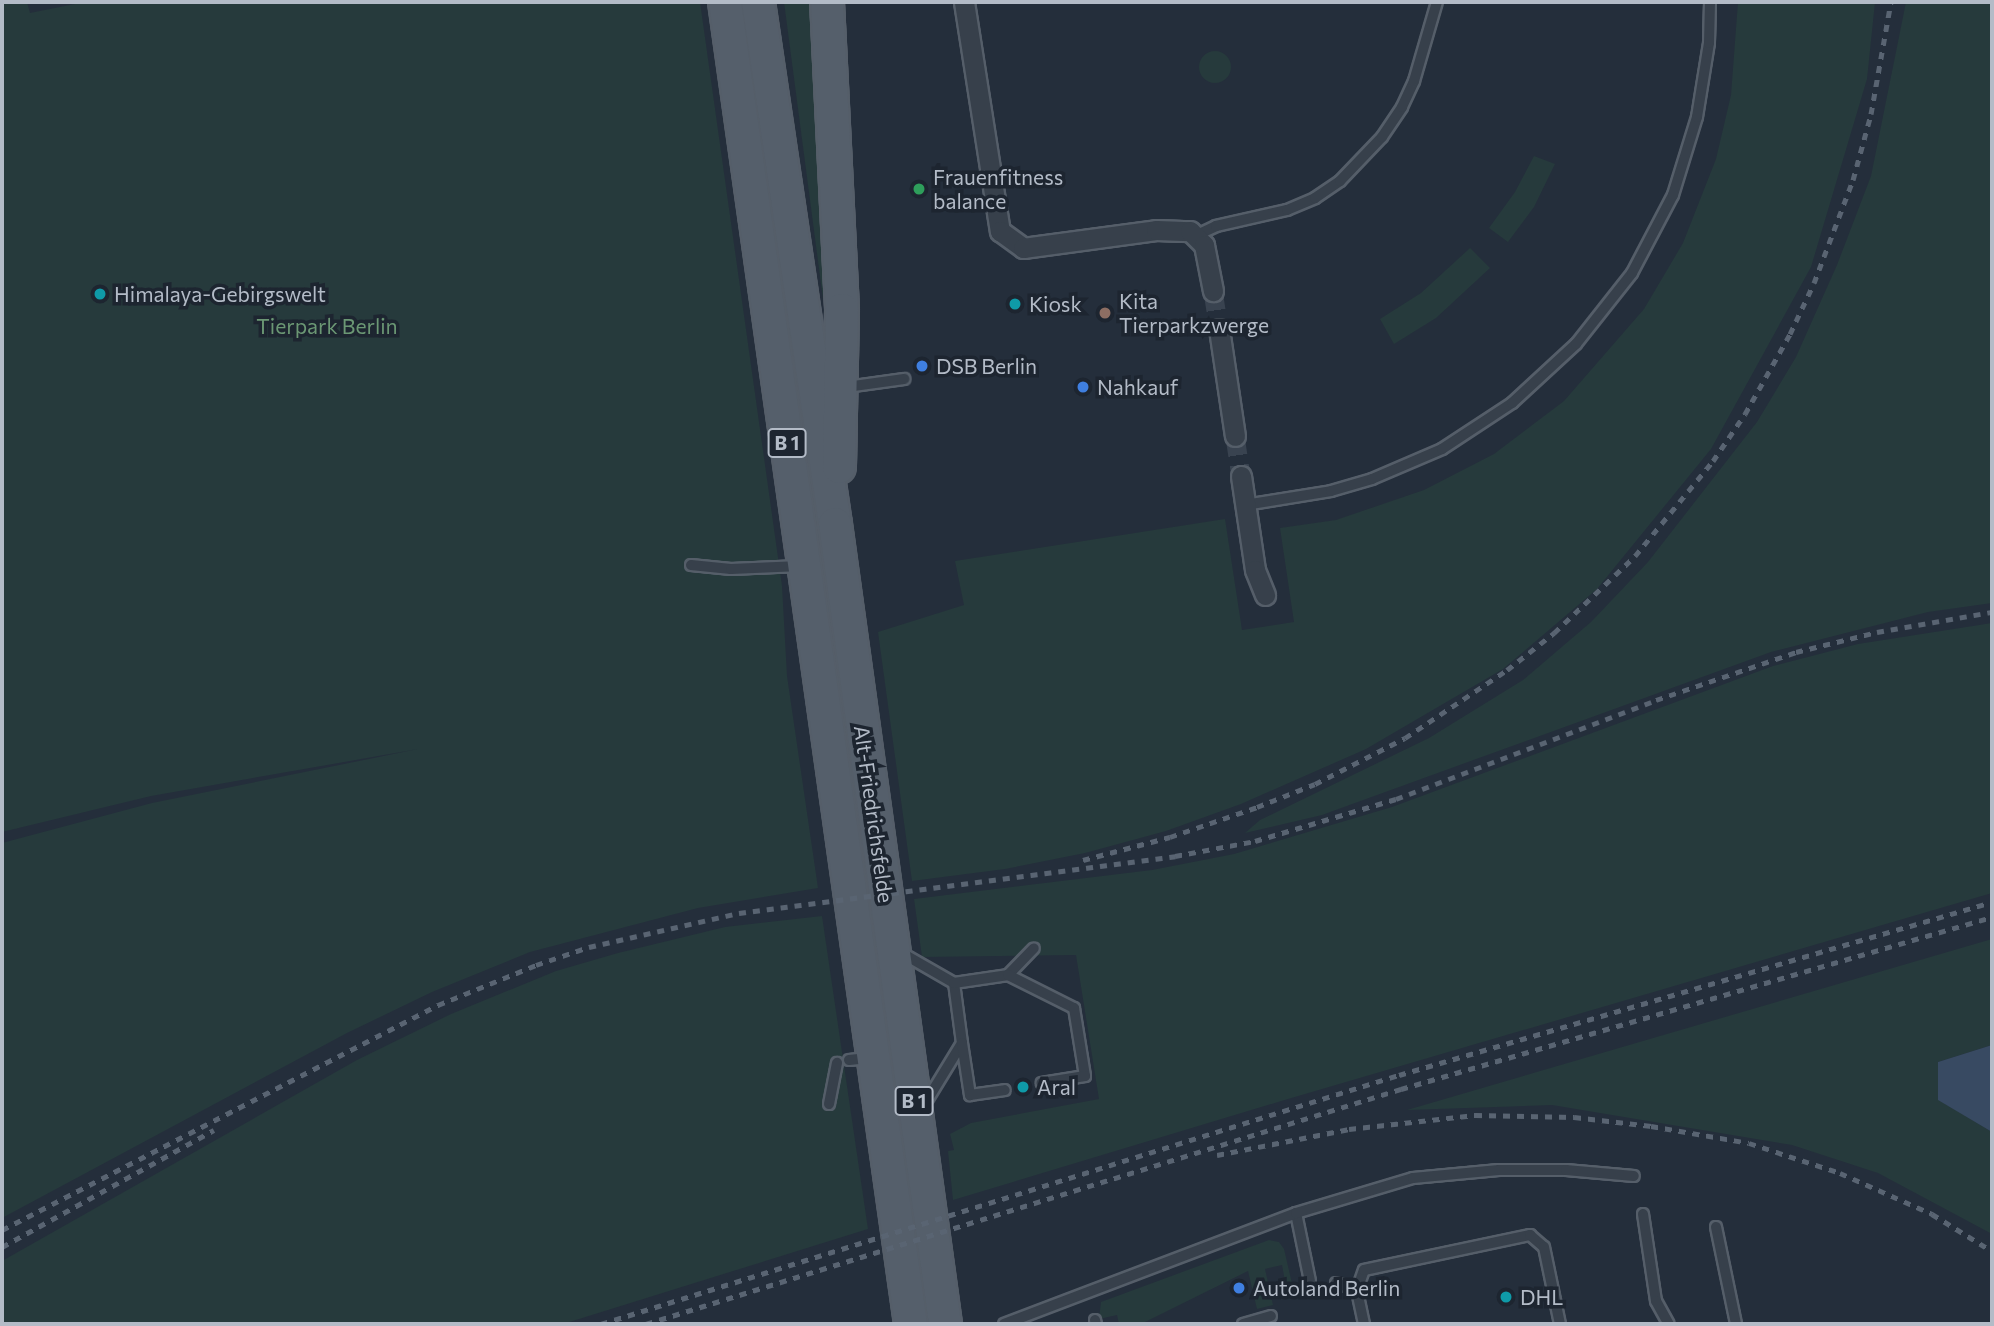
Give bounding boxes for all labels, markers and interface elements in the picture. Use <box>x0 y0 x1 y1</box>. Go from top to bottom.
place label: Frauenfitness balance <box>933 164 1063 214</box>
marker: Frauenfitness balance <box>911 181 927 197</box>
place label: Himalaya-Gebirgswelt <box>114 281 326 307</box>
marker: Himalaya-Gebirgswelt <box>92 286 108 302</box>
place label: Kita Tierparkzwerge <box>1119 288 1269 338</box>
place label: Kiosk <box>1029 291 1082 317</box>
marker: Kiosk <box>1007 296 1023 312</box>
marker: Kita Tierparkzwerge <box>1097 305 1113 321</box>
park label: Tierpark Berlin <box>256 313 398 339</box>
place label: DSB Berlin <box>936 353 1037 379</box>
marker: DSB Berlin <box>914 358 930 374</box>
place label: Nahkauf <box>1097 374 1178 400</box>
marker: Nahkauf <box>1075 379 1091 395</box>
road number: B 1 <box>766 428 808 458</box>
street label: Alt-Friedrichsfelde <box>849 724 899 904</box>
place label: Aral <box>1037 1074 1076 1100</box>
marker: Aral <box>1015 1079 1031 1095</box>
road number: B 1 <box>893 1086 935 1116</box>
place label: Autoland Berlin <box>1253 1275 1400 1301</box>
marker: Autoland Berlin <box>1231 1280 1247 1296</box>
place label: DHL <box>1520 1284 1563 1310</box>
marker: DHL <box>1498 1289 1514 1305</box>

